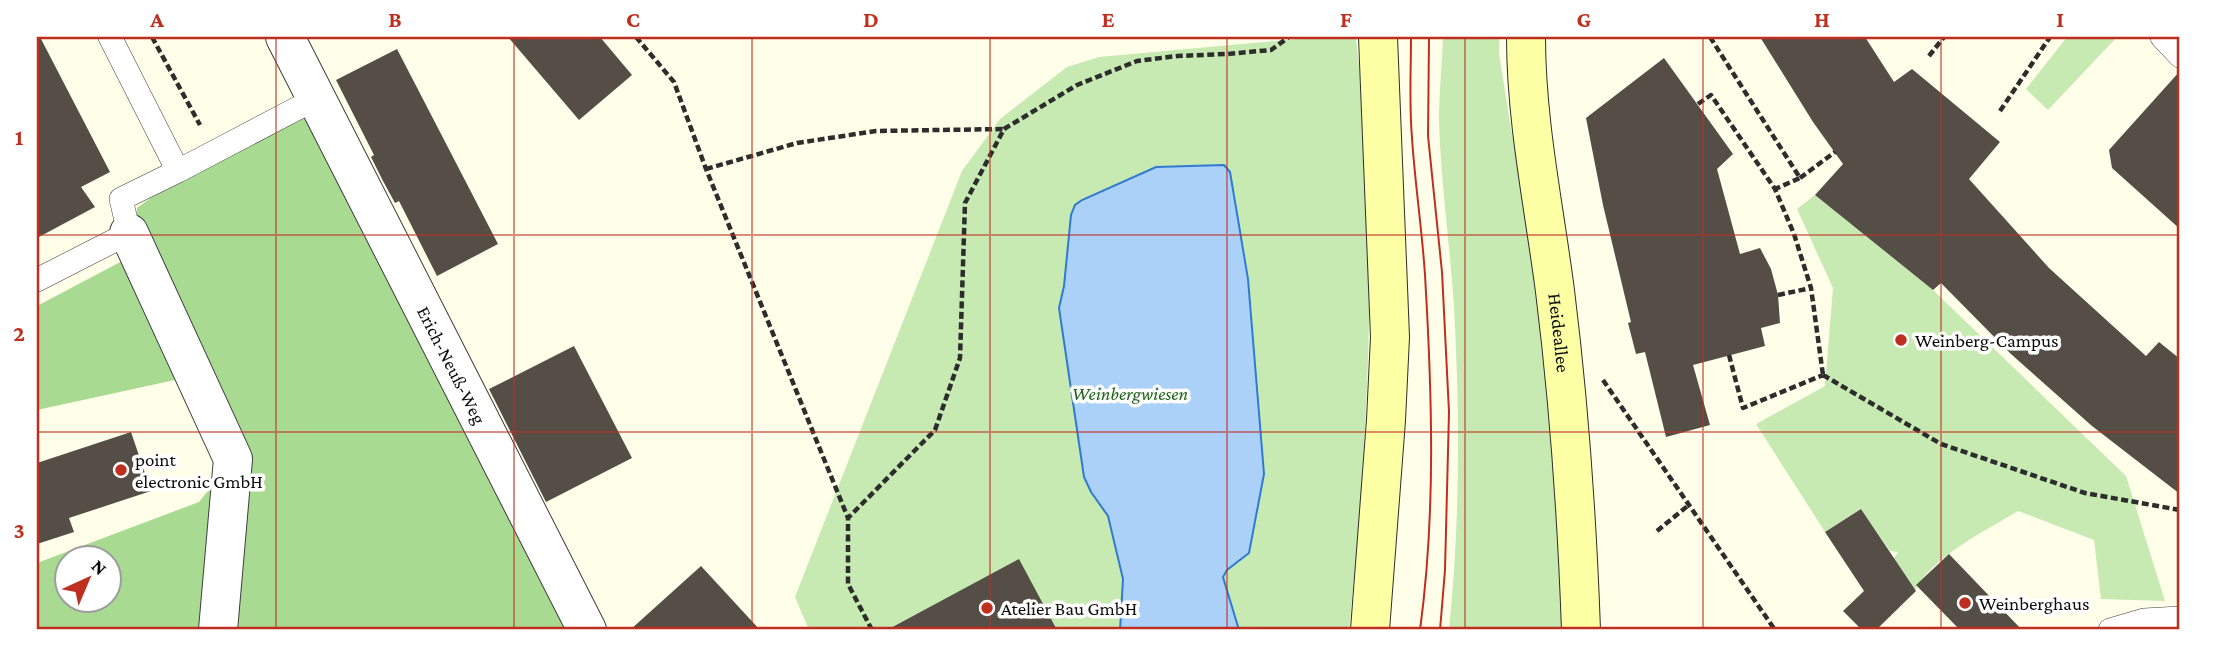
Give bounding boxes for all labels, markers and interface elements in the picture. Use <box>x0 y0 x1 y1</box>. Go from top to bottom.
text: A <box>149 6 164 32</box>
text: B <box>388 6 402 32</box>
text: C <box>626 6 640 32</box>
text: D <box>863 6 879 32</box>
text: E <box>1101 6 1115 32</box>
text: F <box>1340 6 1352 32</box>
text: G <box>1577 6 1592 32</box>
text: H <box>1814 6 1830 32</box>
text: I <box>2056 6 2064 32</box>
text: 1 <box>15 124 24 150</box>
street label: Heideallee <box>1545 292 1575 374</box>
street label: Erich-Neuß-Weg <box>413 303 491 427</box>
text: 2 <box>13 320 25 346</box>
place label: Weinberg-Campus <box>1915 330 2058 351</box>
marker: Weinberg-Campus <box>1893 332 1909 348</box>
park label: Weinbergwiesen <box>1072 383 1188 404</box>
place label: point electronic GmbH <box>135 449 263 492</box>
marker: point electronic GmbH <box>113 462 129 478</box>
text: 3 <box>13 517 25 543</box>
north arrow <box>52 544 122 614</box>
text: N <box>88 555 111 579</box>
place label: Weinberghaus <box>1979 593 2089 614</box>
marker: Weinberghaus <box>1957 595 1973 611</box>
place label: Atelier Bau GmbH <box>1001 598 1137 619</box>
marker: Atelier Bau GmbH <box>979 600 995 616</box>

